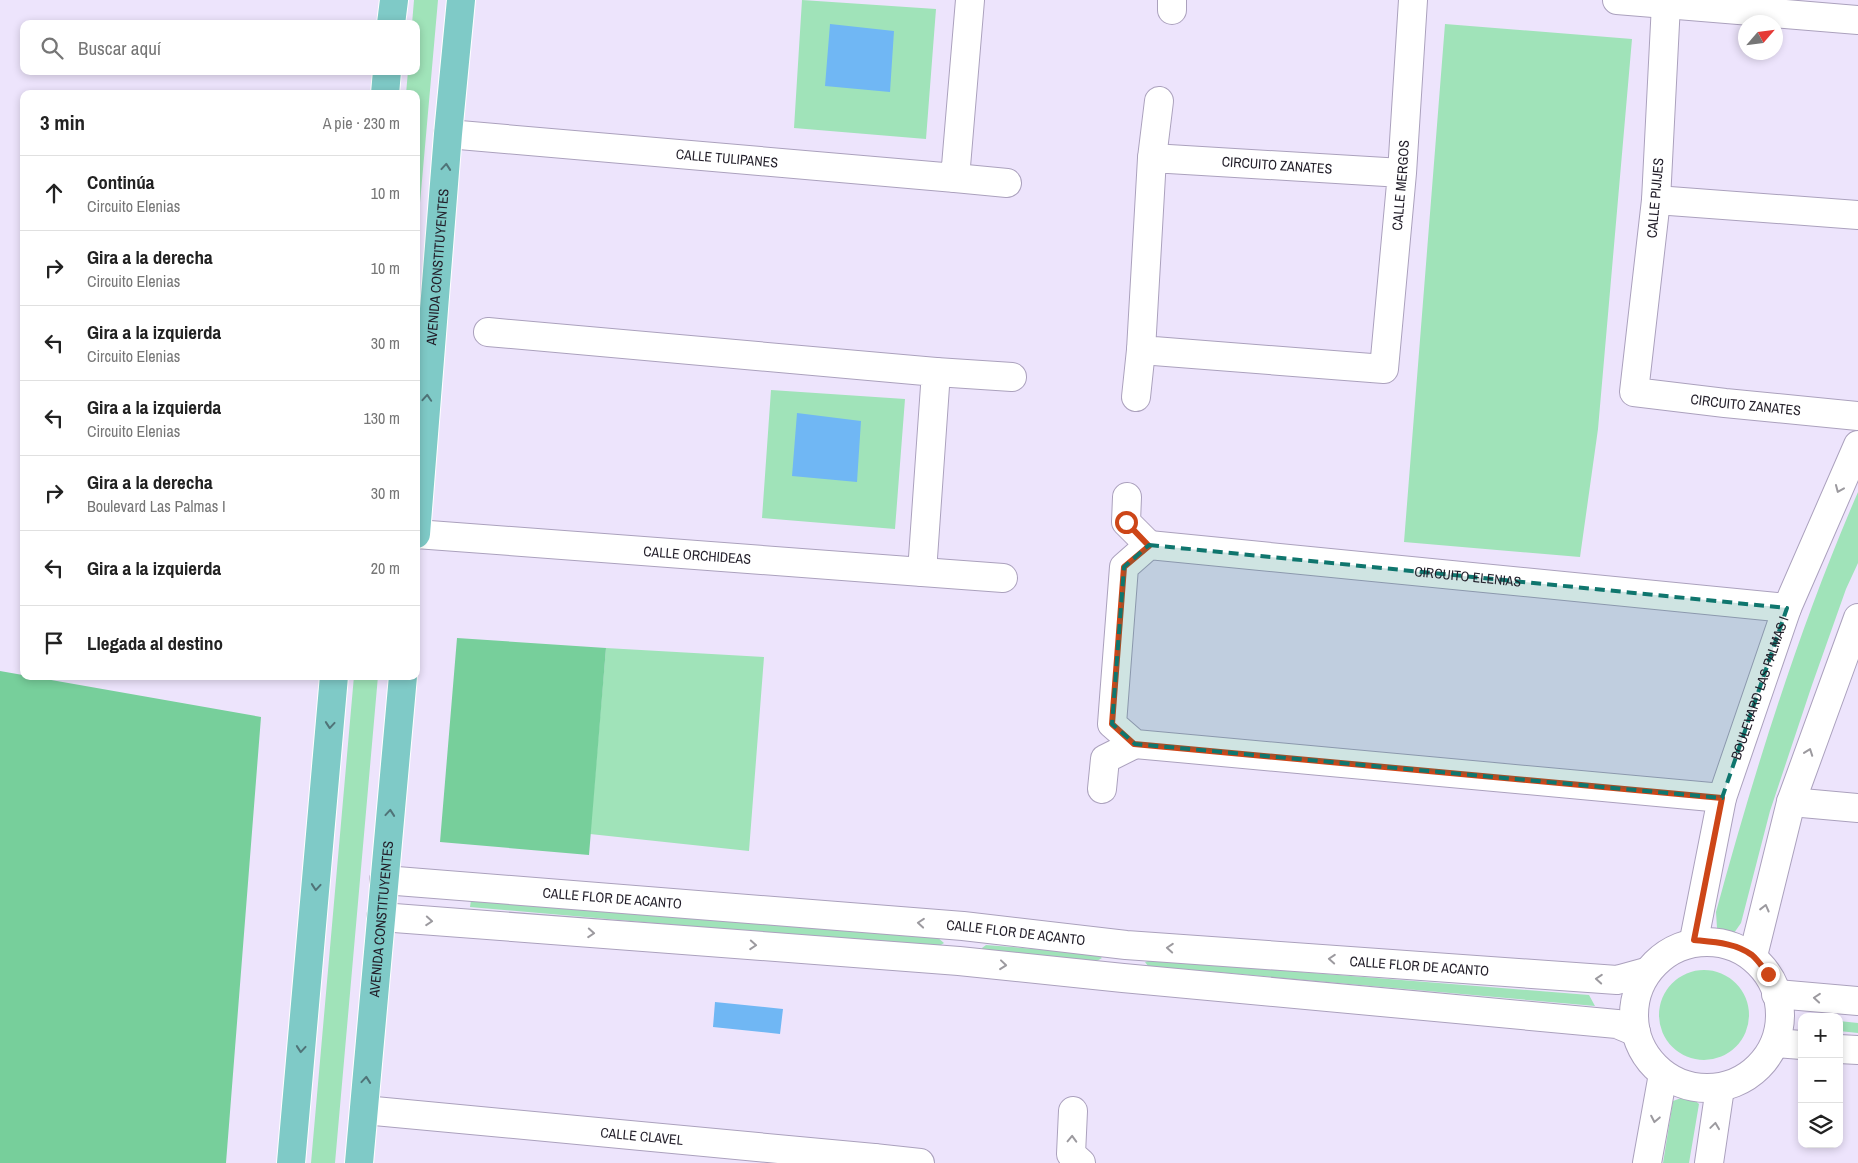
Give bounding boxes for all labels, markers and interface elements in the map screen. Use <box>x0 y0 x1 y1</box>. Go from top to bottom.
north arrow <box>1738 15 1783 60</box>
search box <box>20 20 420 75</box>
icon: search <box>38 34 66 62</box>
text: Buscar aquí <box>78 35 161 61</box>
text: 3 min <box>40 108 85 137</box>
text: A pie · 230 m <box>323 112 400 134</box>
street label: CALLE MERGOS <box>1388 139 1413 231</box>
street label: CALLE TULIPANES <box>675 145 779 172</box>
street label: CIRCUITO ZANATES <box>1221 152 1333 178</box>
street label: CALLE PIJIJES <box>1643 157 1667 239</box>
one-way arrow <box>440 162 451 170</box>
text: Continúa <box>87 169 155 195</box>
icon: ahead <box>40 179 68 207</box>
text: 10 m <box>371 182 400 204</box>
street label: AVENIDA CONSTITUYENTES <box>422 188 453 347</box>
text: Circuito Elenias <box>87 195 180 217</box>
text: Gira a la derecha <box>87 244 213 270</box>
icon: right <box>40 254 68 282</box>
text: 10 m <box>371 257 400 279</box>
text: Circuito Elenias <box>87 270 180 292</box>
text: Gira a la izquierda <box>87 319 221 345</box>
icon: left <box>40 329 68 357</box>
text: 30 m <box>371 332 400 354</box>
text: Circuito Elenias <box>87 345 180 367</box>
street label: CIRCUITO ZANATES <box>1690 390 1802 419</box>
text: Gira a la izquierda <box>87 394 221 420</box>
one-way arrow <box>421 394 432 402</box>
icon: left <box>40 404 68 432</box>
text: 130 m <box>364 407 400 429</box>
text: Circuito Elenias <box>87 420 180 442</box>
text: Gira a la derecha <box>87 469 213 495</box>
icon: right <box>40 479 68 507</box>
text: 30 m <box>371 482 400 504</box>
one-way arrow <box>1834 484 1845 493</box>
text: Boulevard Las Palmas I <box>87 495 226 517</box>
route start <box>1115 511 1138 534</box>
street label: CALLE ORCHIDEAS <box>643 542 752 568</box>
icon: left <box>40 554 68 582</box>
text: Gira a la izquierda <box>87 555 221 581</box>
text: 20 m <box>371 557 400 579</box>
street label: CIRCUITO ELENIAS <box>1414 562 1522 591</box>
street label: BOULEVARD LAS PALMAS I <box>1727 614 1792 762</box>
icon: arrive <box>40 629 68 657</box>
text: Llegada al destino <box>87 630 223 656</box>
one-way arrow <box>325 721 336 729</box>
one-way arrow <box>1803 749 1813 757</box>
one-way arrow <box>385 809 396 817</box>
street label: AVENIDA CONSTITUYENTES <box>365 840 397 999</box>
one-way arrow <box>310 883 321 891</box>
street label: CALLE FLOR DE ACANTO <box>542 884 683 913</box>
one-way arrow <box>1759 904 1770 913</box>
one-way arrow <box>426 915 434 926</box>
street label: CALLE FLOR DE ACANTO <box>946 916 1086 949</box>
one-way arrow <box>917 917 925 928</box>
one-way arrow <box>588 928 596 939</box>
one-way arrow <box>750 940 758 951</box>
one-way arrow <box>1165 942 1173 953</box>
street label: CALLE FLOR DE ACANTO <box>1349 952 1490 980</box>
one-way arrow <box>1328 954 1336 965</box>
one-way arrow <box>999 960 1007 971</box>
route end <box>1757 963 1780 986</box>
one-way arrow <box>1594 973 1602 984</box>
one-way arrow <box>1813 992 1821 1003</box>
map controls <box>1798 1013 1843 1148</box>
button: + <box>1798 1013 1843 1058</box>
one-way arrow <box>296 1045 307 1053</box>
button: − <box>1798 1058 1843 1103</box>
one-way arrow <box>361 1075 372 1083</box>
button: layers <box>1798 1103 1843 1148</box>
one-way arrow <box>1650 1114 1660 1123</box>
one-way arrow <box>1709 1121 1720 1129</box>
street label: CALLE CLAVEL <box>600 1123 684 1149</box>
one-way arrow <box>1067 1135 1077 1142</box>

